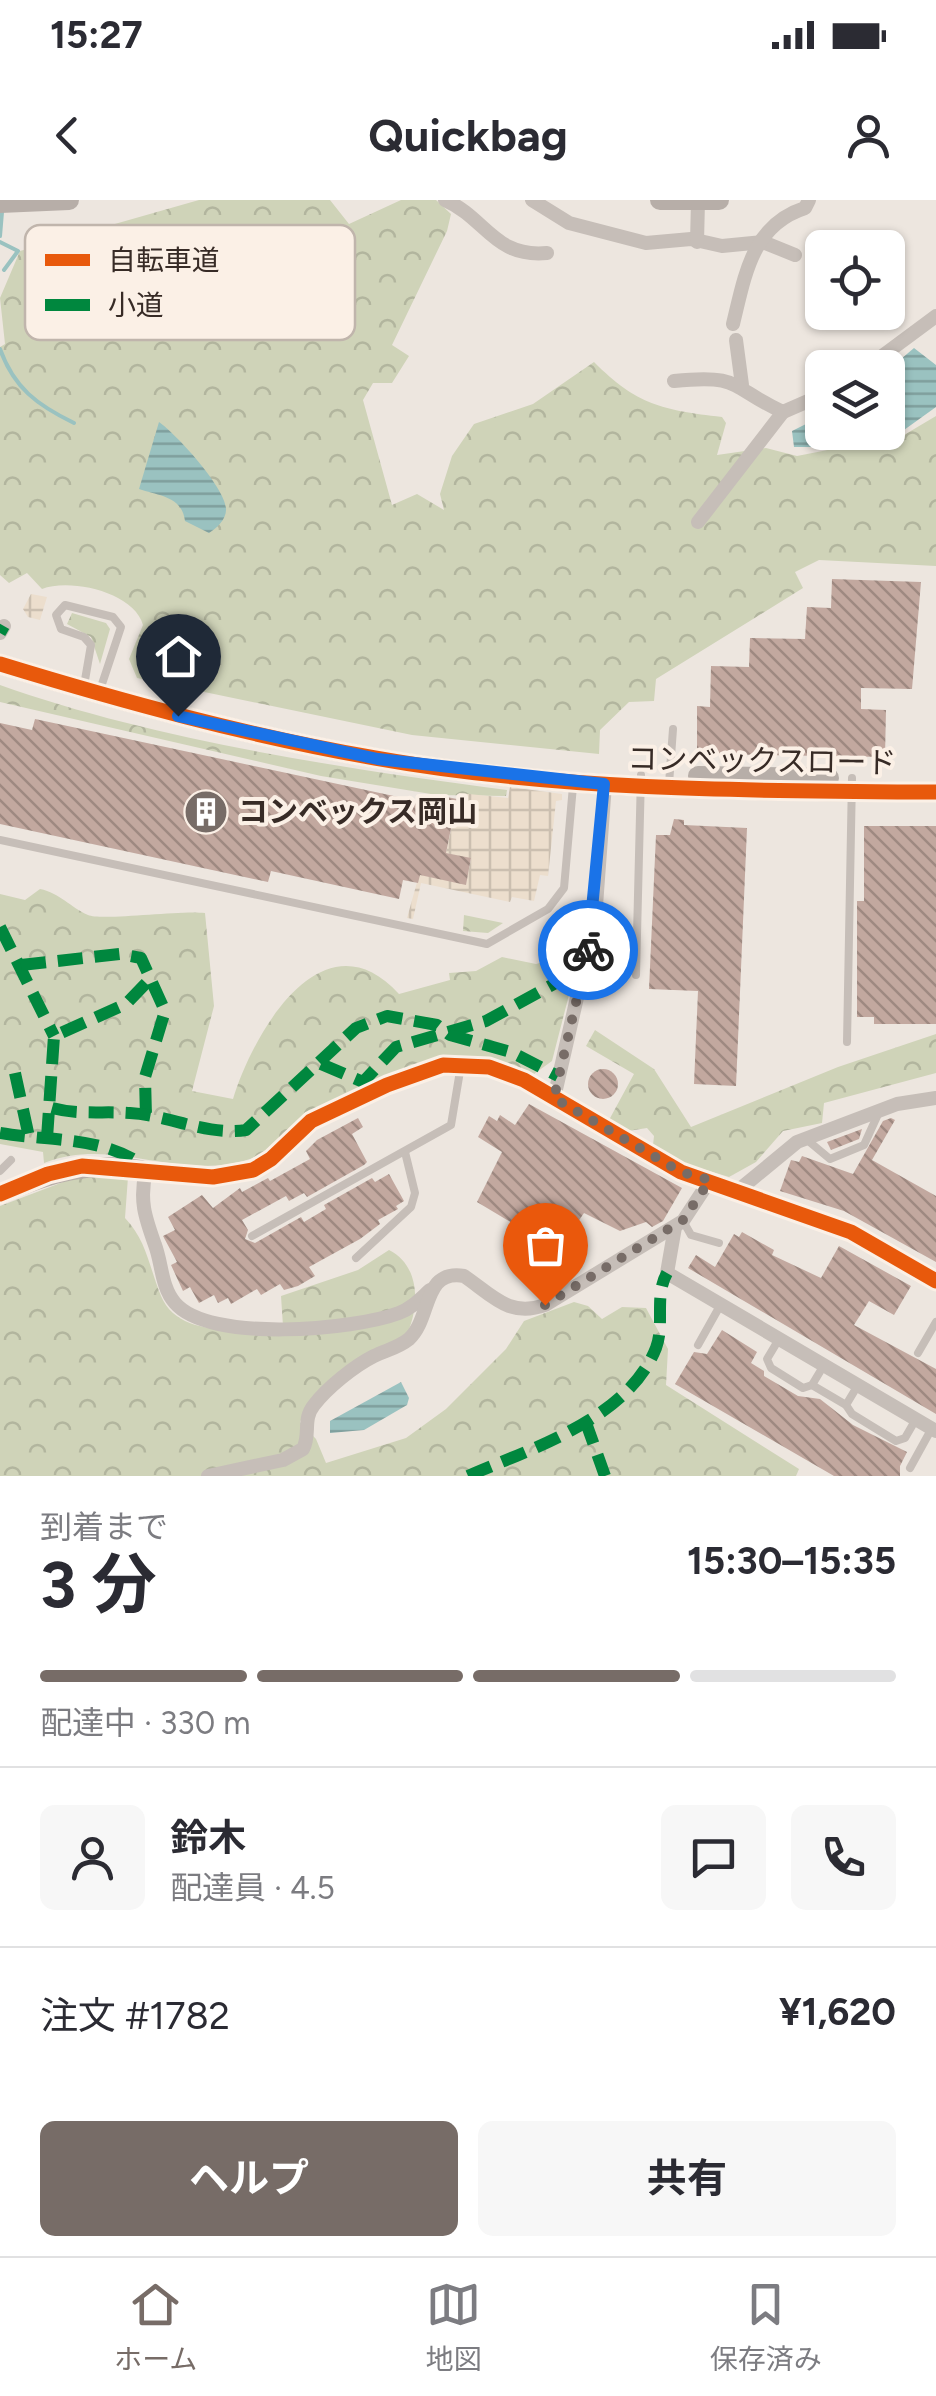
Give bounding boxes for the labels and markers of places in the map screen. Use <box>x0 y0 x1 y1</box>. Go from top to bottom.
pin <box>136 614 221 717</box>
building icon: コンベックス岡山 <box>183 789 229 835</box>
place label: コンベックス岡山 <box>238 793 477 830</box>
pin <box>503 1203 588 1306</box>

